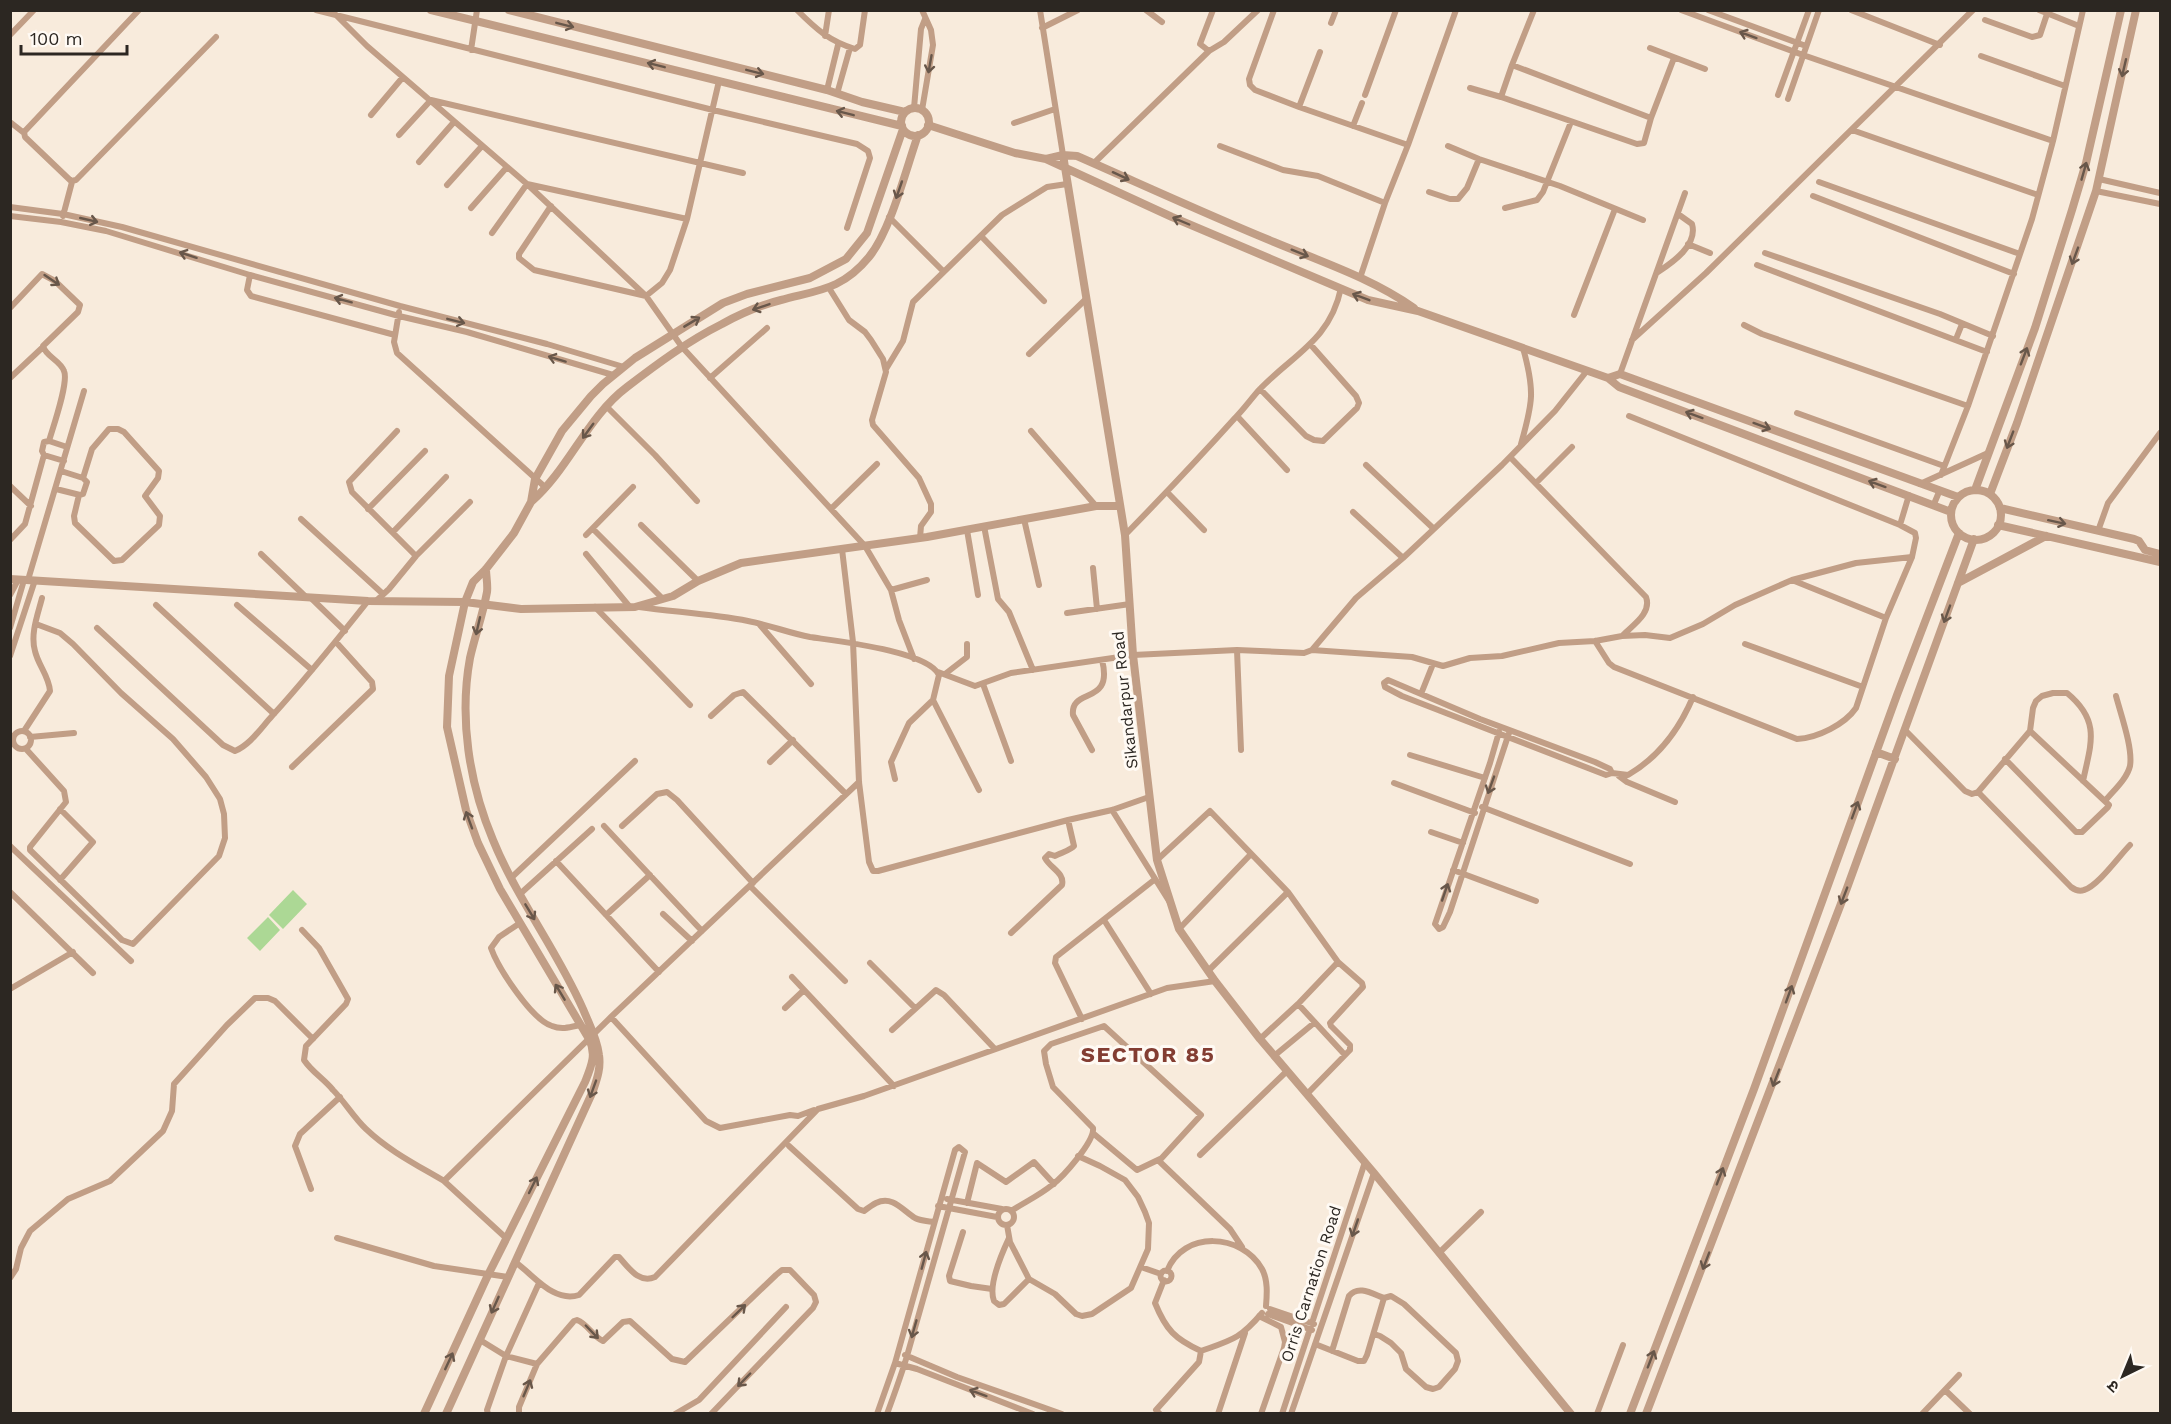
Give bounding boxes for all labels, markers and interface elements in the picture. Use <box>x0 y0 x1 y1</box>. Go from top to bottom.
scale bar <box>21 18 128 56</box>
one-way arrow <box>556 20 575 31</box>
text: 100 m <box>30 28 83 49</box>
one-way arrow <box>1739 29 1758 40</box>
one-way arrow <box>924 53 935 73</box>
one-way arrow <box>2117 58 2129 77</box>
one-way arrow <box>646 59 665 71</box>
one-way arrow <box>745 67 764 79</box>
one-way arrow <box>835 107 854 118</box>
one-way arrow <box>2079 162 2090 181</box>
one-way arrow <box>1111 171 1129 182</box>
one-way arrow <box>892 180 903 199</box>
one-way arrow <box>79 214 98 226</box>
one-way arrow <box>1173 215 1191 226</box>
one-way arrow <box>2069 246 2080 265</box>
one-way arrow <box>1290 248 1309 259</box>
one-way arrow <box>179 249 198 260</box>
one-way arrow <box>43 274 59 286</box>
one-way arrow <box>1352 290 1371 301</box>
one-way arrow <box>333 294 352 306</box>
one-way arrow <box>752 302 771 313</box>
one-way arrow <box>447 315 466 327</box>
one-way arrow <box>683 315 700 327</box>
one-way arrow <box>2020 347 2031 366</box>
one-way arrow <box>548 353 567 364</box>
one-way arrow <box>1685 409 1704 420</box>
one-way arrow <box>1752 421 1770 432</box>
one-way arrow <box>582 422 594 438</box>
one-way arrow <box>2004 430 2015 449</box>
one-way arrow <box>1868 477 1887 488</box>
one-way arrow <box>2046 517 2066 528</box>
one-way arrow <box>1941 604 1952 623</box>
one-way arrow <box>471 617 483 636</box>
street label: Sikandarpur Road <box>1108 630 1142 770</box>
one-way arrow <box>1485 775 1496 794</box>
one-way arrow <box>1850 801 1861 820</box>
one-way arrow <box>463 811 474 830</box>
one-way arrow <box>1441 883 1452 902</box>
one-way arrow <box>1838 886 1849 905</box>
one-way arrow <box>525 903 537 920</box>
one-way arrow <box>554 984 566 1001</box>
one-way arrow <box>1784 985 1795 1004</box>
district label: SECTOR 85 <box>1081 1042 1215 1067</box>
one-way arrow <box>1769 1069 1780 1087</box>
one-way arrow <box>586 1080 597 1098</box>
one-way arrow <box>1715 1168 1726 1186</box>
one-way arrow <box>528 1176 539 1194</box>
street label: Orris Carnation Road <box>1277 1203 1345 1365</box>
one-way arrow <box>1348 1218 1359 1237</box>
one-way arrow <box>918 1251 930 1270</box>
one-way arrow <box>1699 1251 1710 1269</box>
one-way arrow <box>489 1296 501 1314</box>
one-way arrow <box>731 1304 746 1318</box>
one-way arrow <box>908 1319 920 1338</box>
one-way arrow <box>585 1325 600 1340</box>
north arrow <box>2093 1346 2153 1406</box>
one-way arrow <box>1647 1350 1658 1369</box>
one-way arrow <box>443 1352 455 1370</box>
one-way arrow <box>736 1372 751 1387</box>
text: उ <box>2103 1376 2123 1397</box>
one-way arrow <box>522 1380 533 1398</box>
one-way arrow <box>969 1387 988 1398</box>

